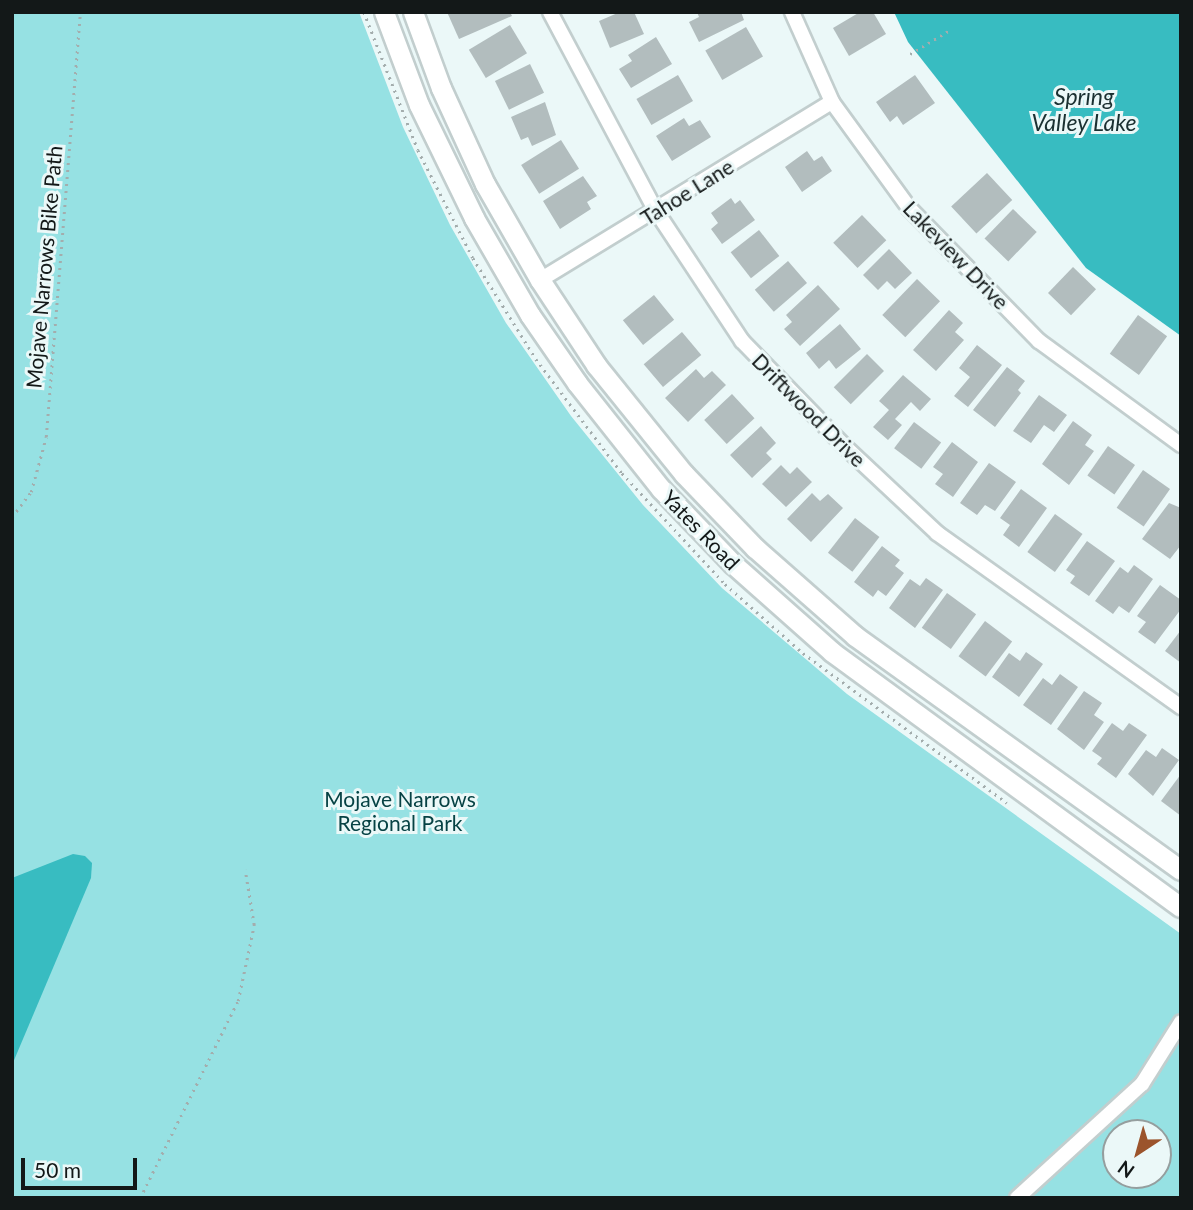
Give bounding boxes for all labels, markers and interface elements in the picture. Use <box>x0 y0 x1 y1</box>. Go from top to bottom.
water label: Spring Valley Lake <box>1031 82 1137 136</box>
street label: Mojave Narrows Bike Path <box>21 144 67 390</box>
street label: Tahoe Lane <box>636 154 738 230</box>
street label: Lakeview Drive <box>898 196 1014 314</box>
street label: Driftwood Drive <box>747 348 871 472</box>
street label: Yates Road <box>657 485 745 575</box>
park label: Mojave Narrows Regional Park <box>324 786 476 836</box>
north arrow <box>1102 1119 1172 1189</box>
scale bar <box>24 1144 140 1188</box>
text: N <box>1113 1156 1138 1183</box>
text: 50 m <box>34 1157 81 1182</box>

